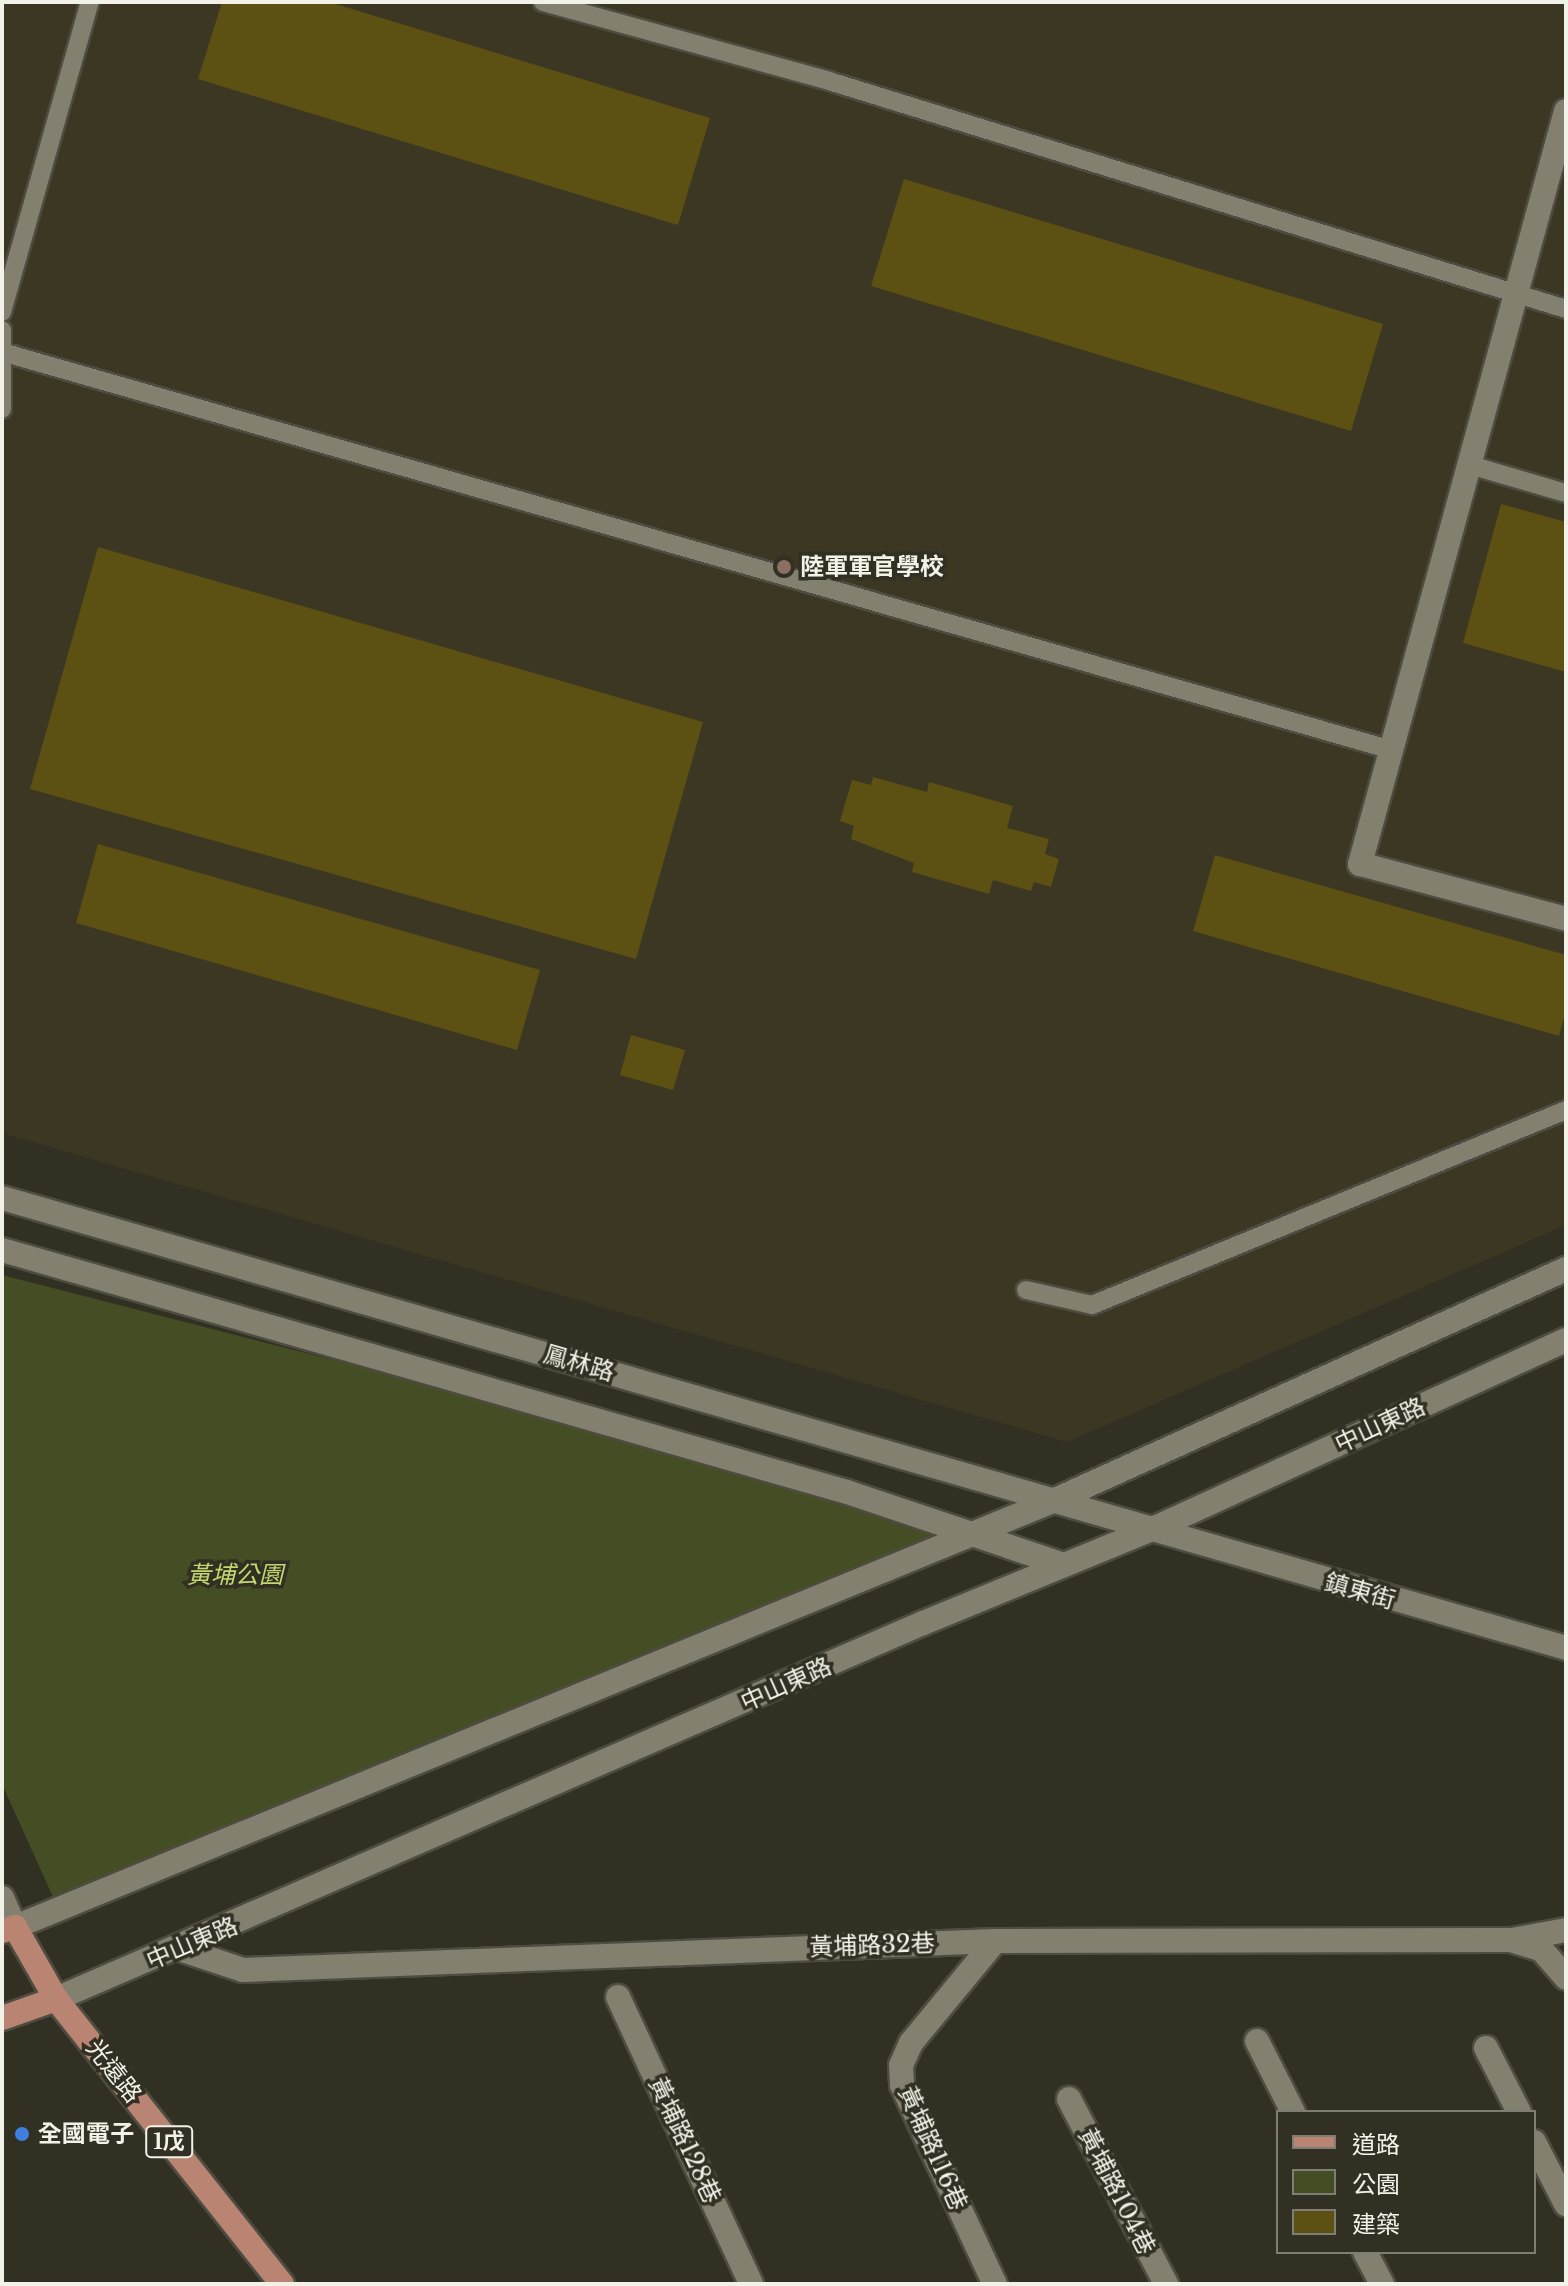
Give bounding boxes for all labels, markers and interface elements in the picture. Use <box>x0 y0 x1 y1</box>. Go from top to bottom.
place label: 陸軍軍官學校 <box>800 553 944 581</box>
marker: 陸軍軍官學校 <box>775 558 793 576</box>
street label: 鳳林路 <box>540 1339 618 1387</box>
street label: 中山東路 <box>1330 1392 1430 1458</box>
park label: 黃埔公園 <box>187 1561 283 1589</box>
street label: 鎮東街 <box>1321 1567 1399 1615</box>
street label: 中山東路 <box>736 1651 836 1717</box>
street label: 中山東路 <box>142 1911 242 1975</box>
street label: 黃埔路32巷 <box>809 1928 935 1962</box>
street label: 光遠路 <box>80 2034 148 2108</box>
street label: 黃埔路128巷 <box>643 2072 727 2208</box>
street label: 黃埔路116巷 <box>893 2081 973 2215</box>
legend <box>1276 2110 1536 2254</box>
place label: 全國電子 <box>38 2120 134 2148</box>
street label: 黃埔路104巷 <box>1073 2123 1161 2259</box>
road number: 1戊 <box>145 2124 193 2160</box>
marker: 全國電子 <box>13 2125 31 2143</box>
text: 道路 <box>1352 2130 1400 2159</box>
text: 公園 <box>1352 2170 1400 2199</box>
text: 建築 <box>1352 2210 1400 2239</box>

